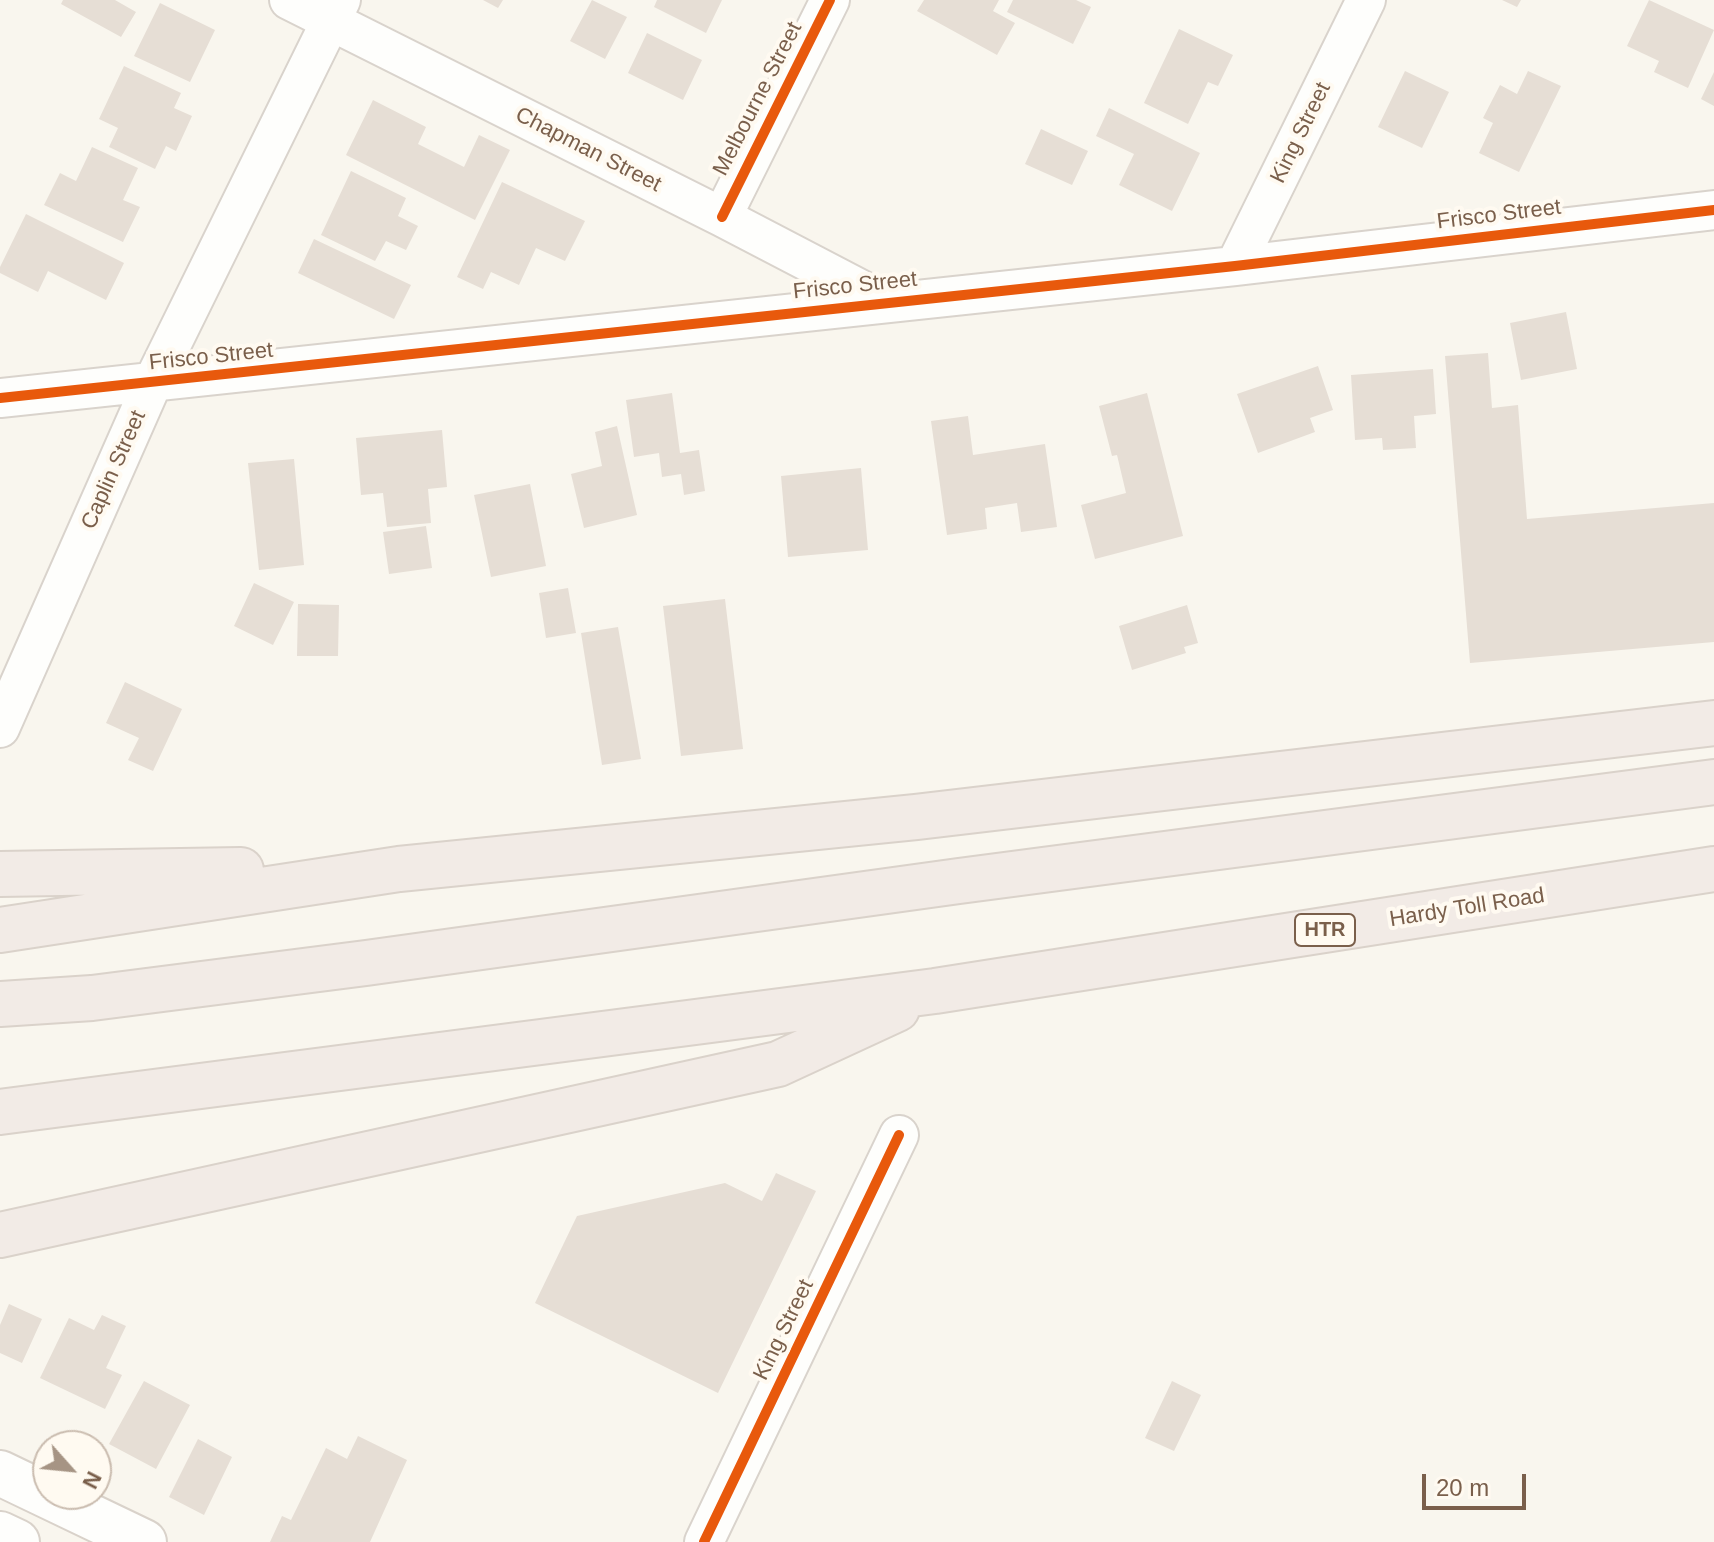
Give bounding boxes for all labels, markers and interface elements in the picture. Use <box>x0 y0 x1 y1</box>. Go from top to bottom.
street label: Melbourne Street <box>708 18 808 180</box>
street label: King Street <box>1265 78 1337 188</box>
street label: Chapman Street <box>511 102 665 198</box>
street label: Frisco Street <box>1436 194 1562 236</box>
street label: Frisco Street <box>792 266 918 306</box>
street label: Frisco Street <box>148 337 274 377</box>
street label: Caplin Street <box>76 407 152 533</box>
street label: Hardy Toll Road <box>1388 883 1546 933</box>
road number: HTR <box>1295 914 1355 946</box>
street label: King Street <box>748 1275 820 1385</box>
north arrow <box>32 1430 112 1510</box>
scale bar <box>1426 1458 1530 1508</box>
text: N <box>77 1467 107 1493</box>
text: 20 m <box>1436 1474 1489 1501</box>

